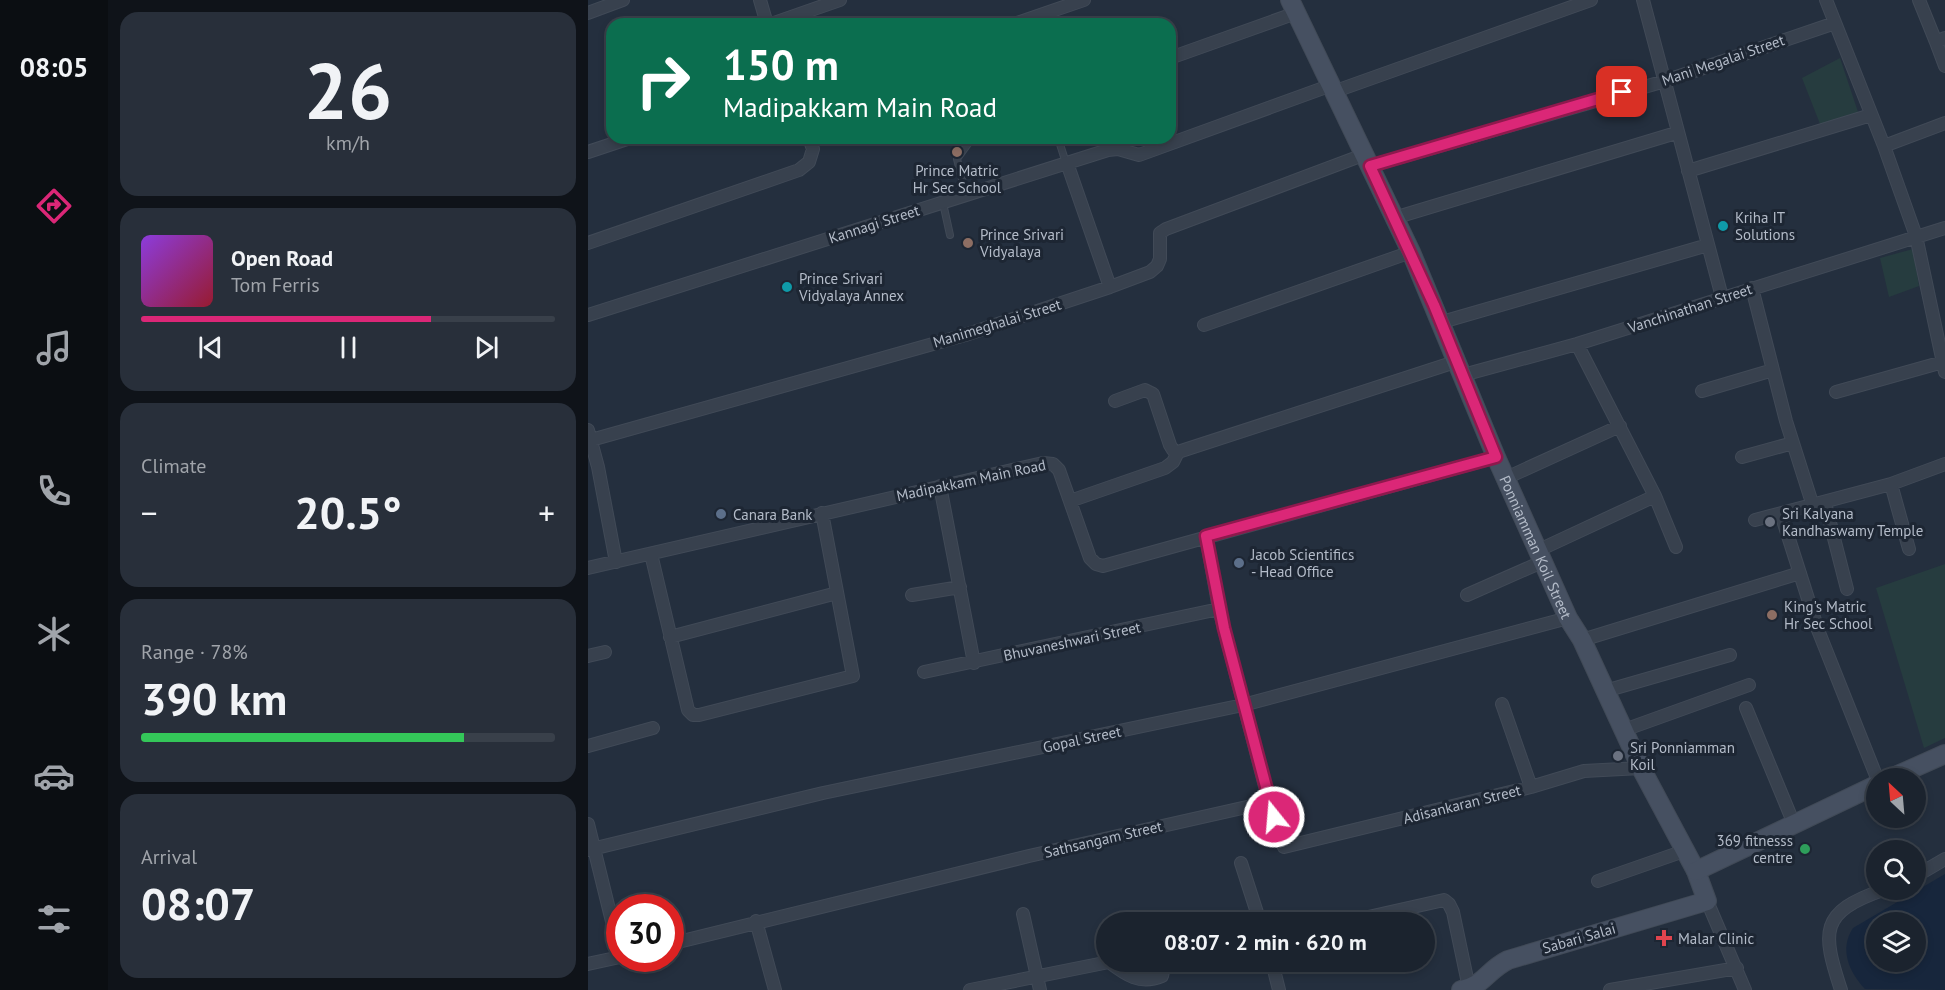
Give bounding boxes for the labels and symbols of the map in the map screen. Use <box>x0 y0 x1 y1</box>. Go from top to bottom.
street label: Mani Megalai Street <box>1659 30 1787 90</box>
pin <box>1596 66 1647 117</box>
marker: Prince Matric Hr Sec School <box>950 145 964 159</box>
place label: Prince Matric Hr Sec School <box>913 161 1002 197</box>
street label: Kannagi Street <box>826 200 922 248</box>
place label: Kriha IT Solutions <box>1735 208 1795 244</box>
marker: Kriha IT Solutions <box>1716 219 1730 233</box>
place label: Prince Srivari Vidyalaya <box>979 225 1064 261</box>
marker: Prince Srivari Vidyalaya <box>961 236 975 250</box>
place label: Prince Srivari Vidyalaya Annex <box>798 269 904 305</box>
street label: Vanchinathan Street <box>1625 279 1754 337</box>
marker: Prince Srivari Vidyalaya Annex <box>780 280 794 294</box>
street label: Manimeghalai Street <box>931 294 1063 352</box>
street label: Madipakkam Main Road <box>895 455 1047 505</box>
street label: Ponniamman Koil Street <box>1496 472 1577 622</box>
place label: Sri Kalyana Kandhaswamy Temple <box>1782 504 1923 540</box>
place label: Canara Bank <box>733 505 813 524</box>
marker: Canara Bank <box>714 507 728 521</box>
marker: Sri Kalyana Kandhaswamy Temple <box>1763 515 1777 529</box>
place label: Jacob Scientifics - Head Office <box>1250 545 1354 581</box>
marker: Jacob Scientifics - Head Office <box>1232 556 1246 570</box>
place label: King's Matric Hr Sec School <box>1784 597 1873 633</box>
marker: King's Matric Hr Sec School <box>1765 608 1779 622</box>
street label: Bhuvaneshwari Street <box>1002 617 1142 665</box>
street label: Gopal Street <box>1041 721 1123 757</box>
place label: Sri Ponniamman Koil <box>1630 738 1735 774</box>
marker: Sri Ponniamman Koil <box>1611 749 1625 763</box>
north arrow <box>1866 768 1926 828</box>
street label: Adisankaran Street <box>1401 780 1523 828</box>
position arrow <box>1242 785 1306 849</box>
street label: Sathsangam Street <box>1042 816 1164 862</box>
place label: 369 fitnesss centre <box>1717 831 1793 867</box>
marker: 369 fitnesss centre <box>1798 842 1812 856</box>
speed limit sign: 30 <box>606 894 684 972</box>
street label: Sabari Salai <box>1540 918 1618 958</box>
marker: Malar Clinic <box>1655 929 1673 947</box>
place label: Malar Clinic <box>1678 929 1754 948</box>

